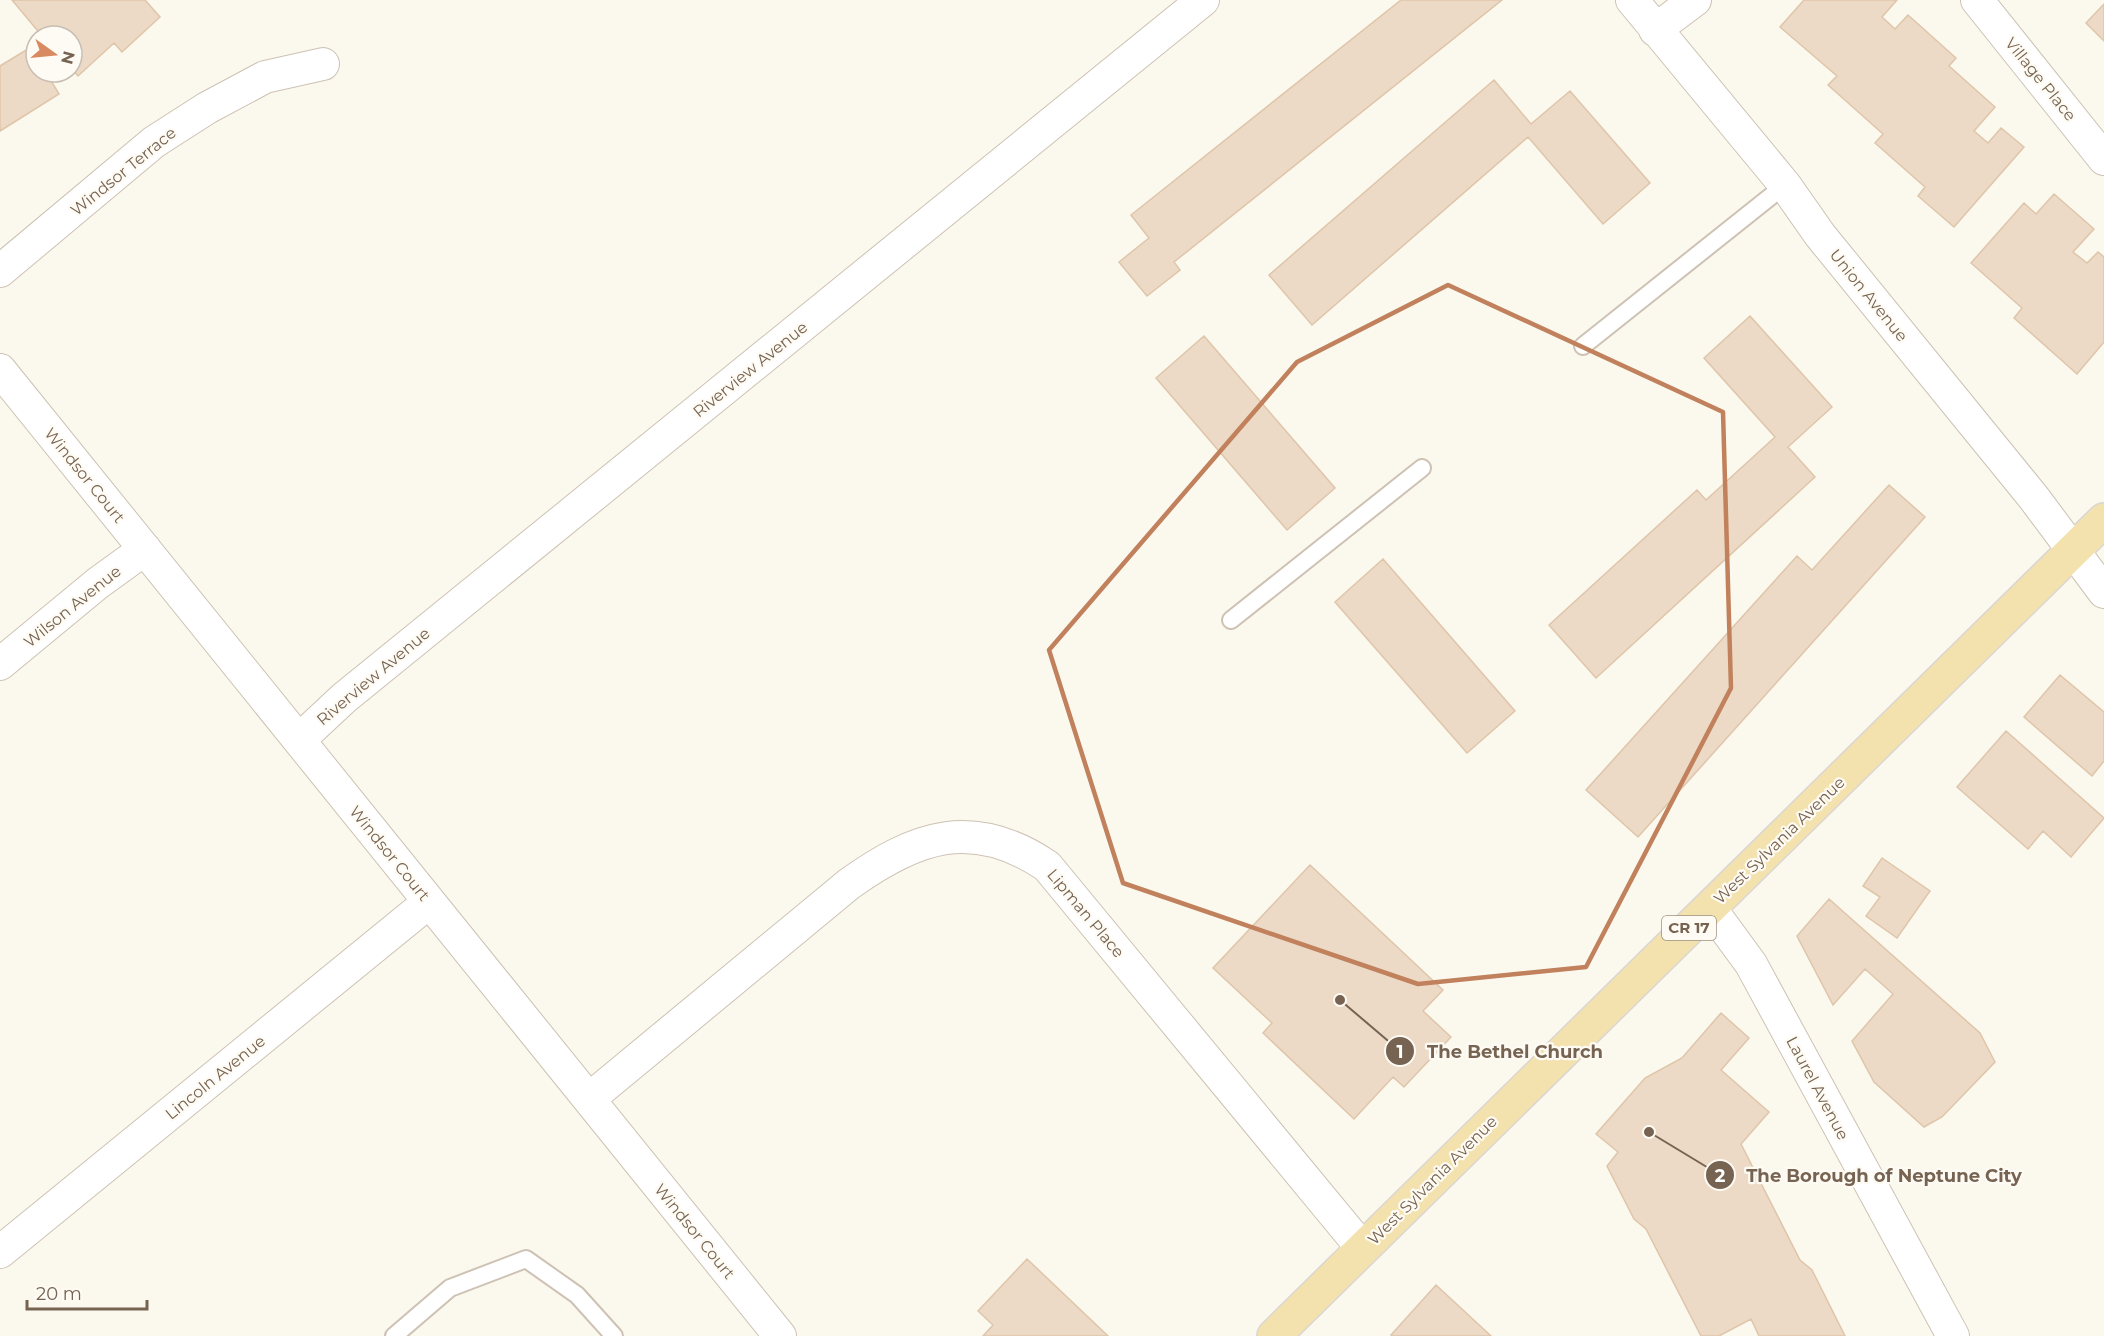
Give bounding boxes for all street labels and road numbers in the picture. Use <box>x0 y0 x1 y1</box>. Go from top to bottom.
street label: Village Place <box>2001 34 2080 125</box>
street label: Windsor Terrace <box>67 123 180 220</box>
street label: Union Avenue <box>1826 245 1912 345</box>
street label: Riverview Avenue <box>689 317 811 421</box>
street label: Windsor Court <box>40 424 129 527</box>
street label: Wilson Avenue <box>20 561 125 651</box>
street label: Riverview Avenue <box>313 624 434 729</box>
street label: West Sylvania Avenue <box>1710 773 1849 908</box>
street label: Windsor Court <box>345 802 434 905</box>
street label: Lipman Place <box>1043 865 1128 961</box>
road number: CR 17 <box>1662 916 1716 940</box>
street label: Lincoln Avenue <box>161 1031 269 1124</box>
street label: Laurel Avenue <box>1782 1033 1853 1143</box>
street label: West Sylvania Avenue <box>1364 1112 1501 1249</box>
street label: Windsor Court <box>650 1180 739 1283</box>

